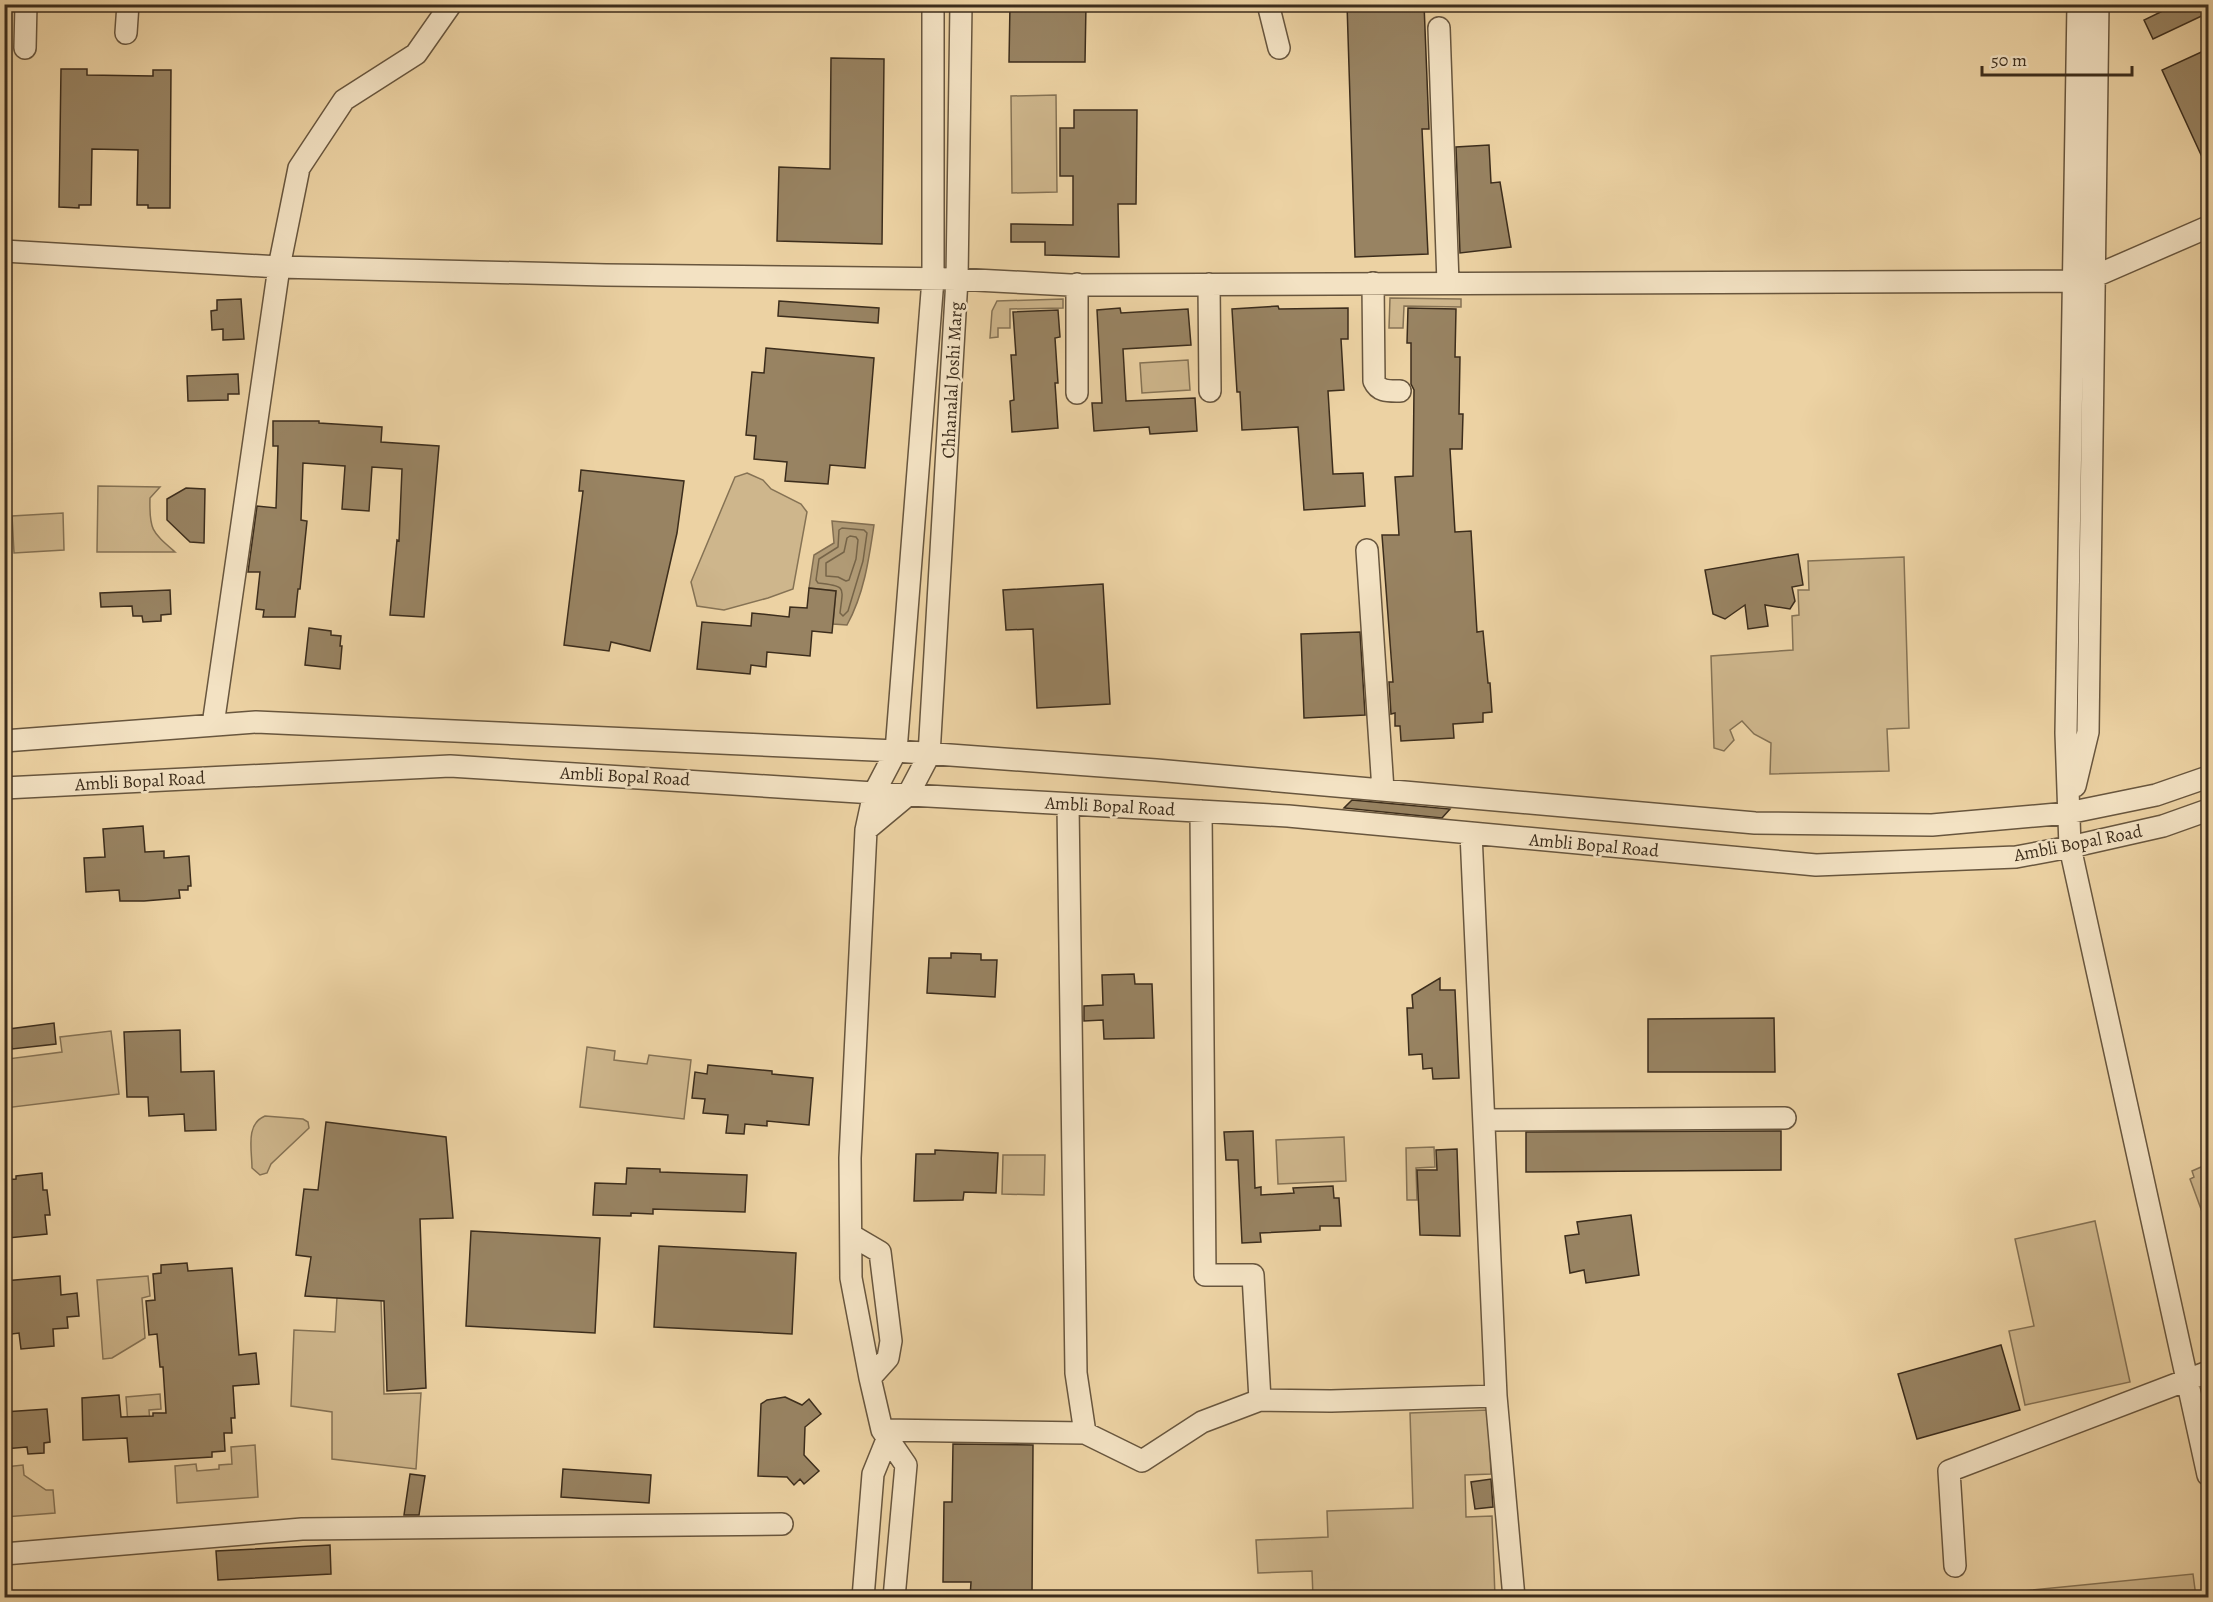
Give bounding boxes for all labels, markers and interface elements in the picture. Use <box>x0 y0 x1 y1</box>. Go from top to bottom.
scale bar <box>1982 39 2132 77</box>
text: 50 m <box>1991 48 2027 72</box>
street label: Chhanalal Joshi Marg <box>936 301 968 459</box>
street label: Ambli Bopal Road <box>558 761 691 791</box>
street label: Ambli Bopal Road <box>73 766 206 796</box>
street label: Ambli Bopal Road <box>1043 791 1176 821</box>
street label: Ambli Bopal Road <box>2011 819 2144 867</box>
street label: Ambli Bopal Road <box>1527 827 1660 863</box>

